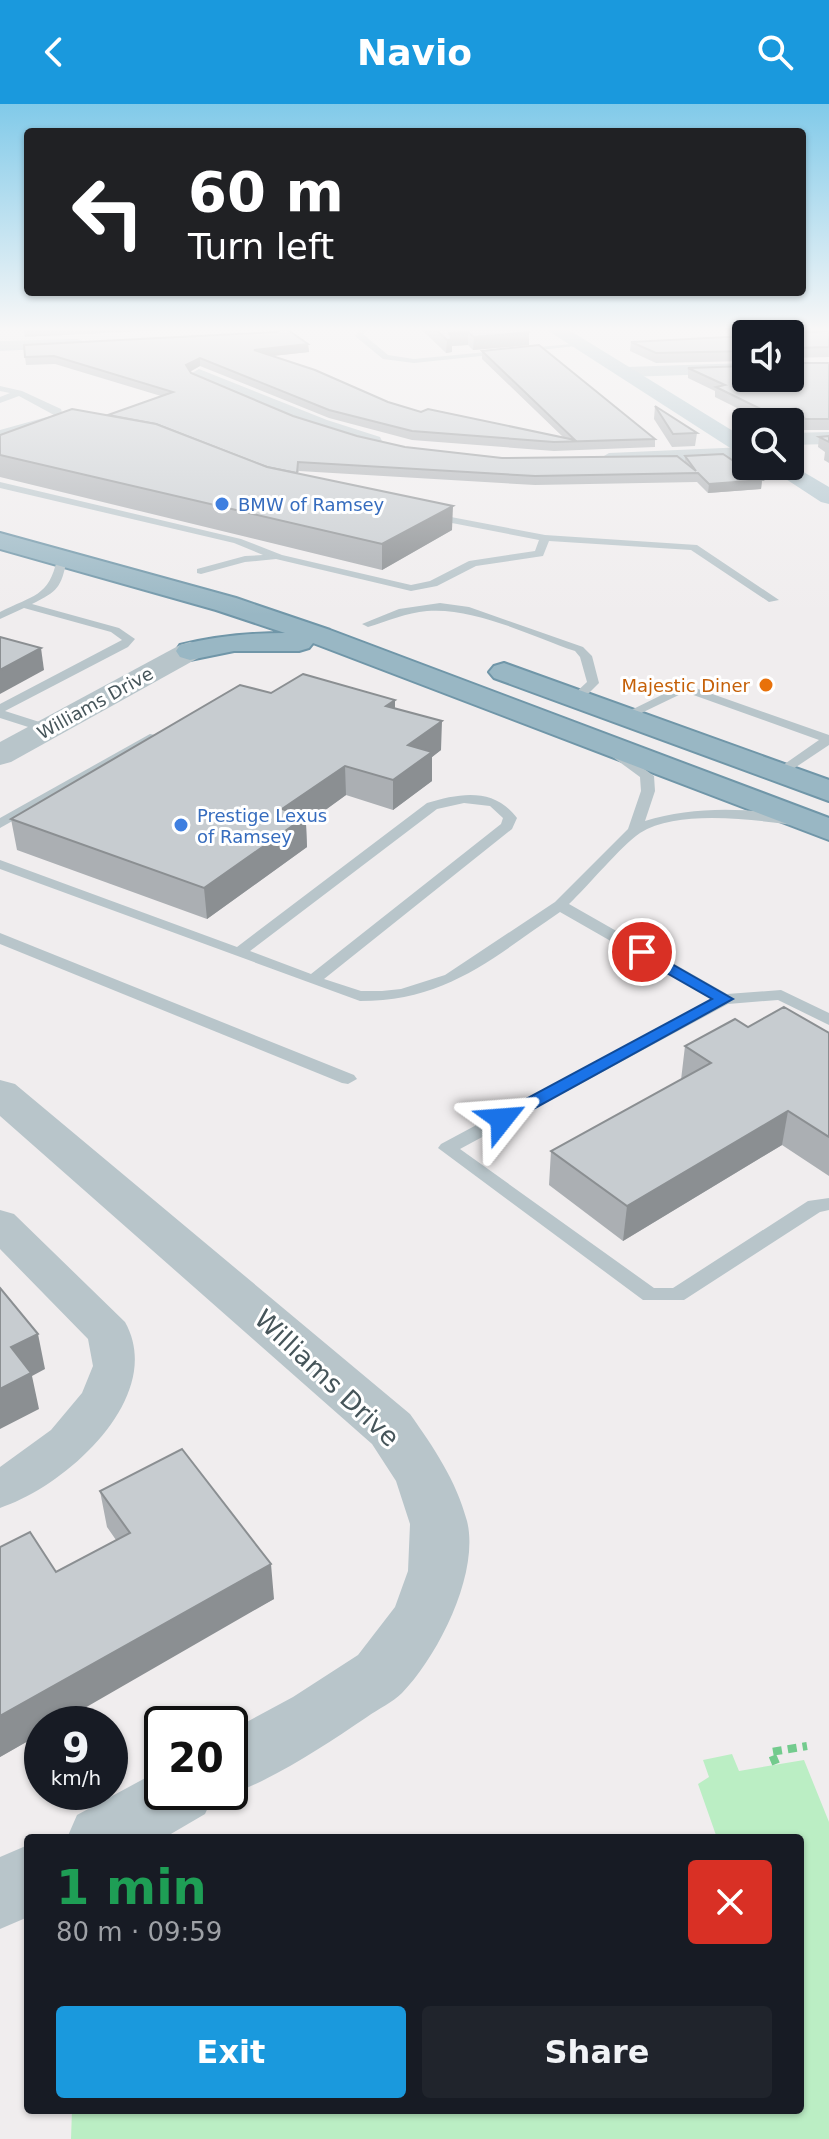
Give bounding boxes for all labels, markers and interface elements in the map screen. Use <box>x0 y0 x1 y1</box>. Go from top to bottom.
icon: back <box>32 30 76 74</box>
icon: search <box>753 30 797 74</box>
text: Navio <box>357 32 472 73</box>
text: 60 m <box>188 159 344 224</box>
icon: left <box>56 160 160 264</box>
text: Turn left <box>188 226 334 267</box>
map controls <box>732 320 804 480</box>
button: sound <box>732 320 804 392</box>
button: search <box>732 408 804 480</box>
place label: BMW of Ramsey <box>238 494 385 515</box>
marker: BMW of Ramsey <box>213 495 231 513</box>
street label: Williams Drive <box>33 663 157 743</box>
place label: Majestic Diner <box>622 675 751 696</box>
marker: Majestic Diner <box>757 676 775 694</box>
place label: Prestige Lexus of Ramsey <box>197 805 327 847</box>
marker: Prestige Lexus of Ramsey <box>172 816 190 834</box>
pin <box>608 918 676 986</box>
icon: arrive <box>620 930 664 974</box>
position arrow <box>460 1077 544 1161</box>
street label: Williams Drive <box>249 1303 405 1453</box>
speed limit sign: 20 <box>144 1706 248 1810</box>
text: 9 <box>62 1725 90 1771</box>
text: km/h <box>51 1766 101 1790</box>
text: 1 min <box>56 1859 207 1915</box>
button: close <box>688 1860 772 1944</box>
text: 80 m · 09:59 <box>56 1917 222 1947</box>
button: Exit <box>56 2006 406 2098</box>
button: Share <box>422 2006 772 2098</box>

